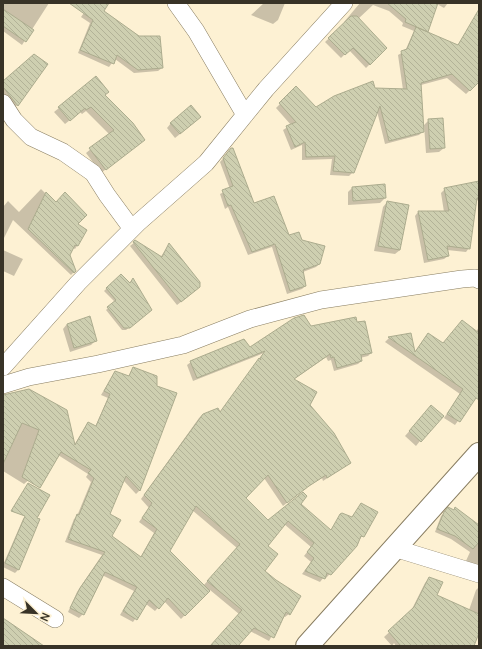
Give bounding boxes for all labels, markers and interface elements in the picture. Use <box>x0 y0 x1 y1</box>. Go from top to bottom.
north arrow <box>16 593 56 633</box>
text: N <box>37 611 54 624</box>

